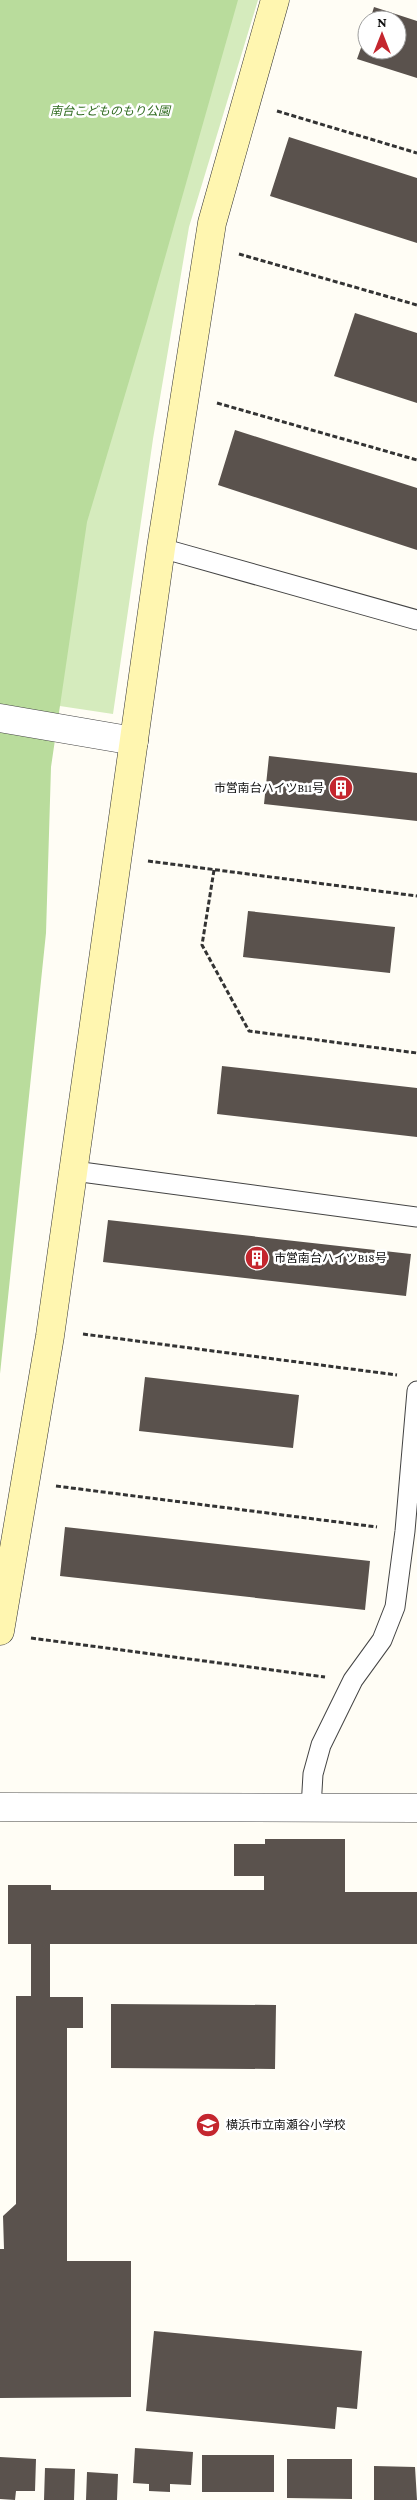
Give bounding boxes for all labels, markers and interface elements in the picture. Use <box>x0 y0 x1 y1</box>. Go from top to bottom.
north arrow <box>357 10 407 60</box>
text: N <box>377 14 387 30</box>
park label: 南台こどものもり公園 <box>50 104 172 118</box>
building icon: 市営南台ハイツB11号 <box>328 775 354 801</box>
place label: 市営南台ハイツB11号 <box>214 781 324 795</box>
building icon: 市営南台ハイツB18号 <box>244 1245 270 1271</box>
place label: 市営南台ハイツB18号 <box>274 1251 387 1265</box>
school or university icon: 横浜市立南瀬谷小学校 <box>195 2112 221 2138</box>
place label: 横浜市立南瀬谷小学校 <box>226 2118 346 2132</box>

